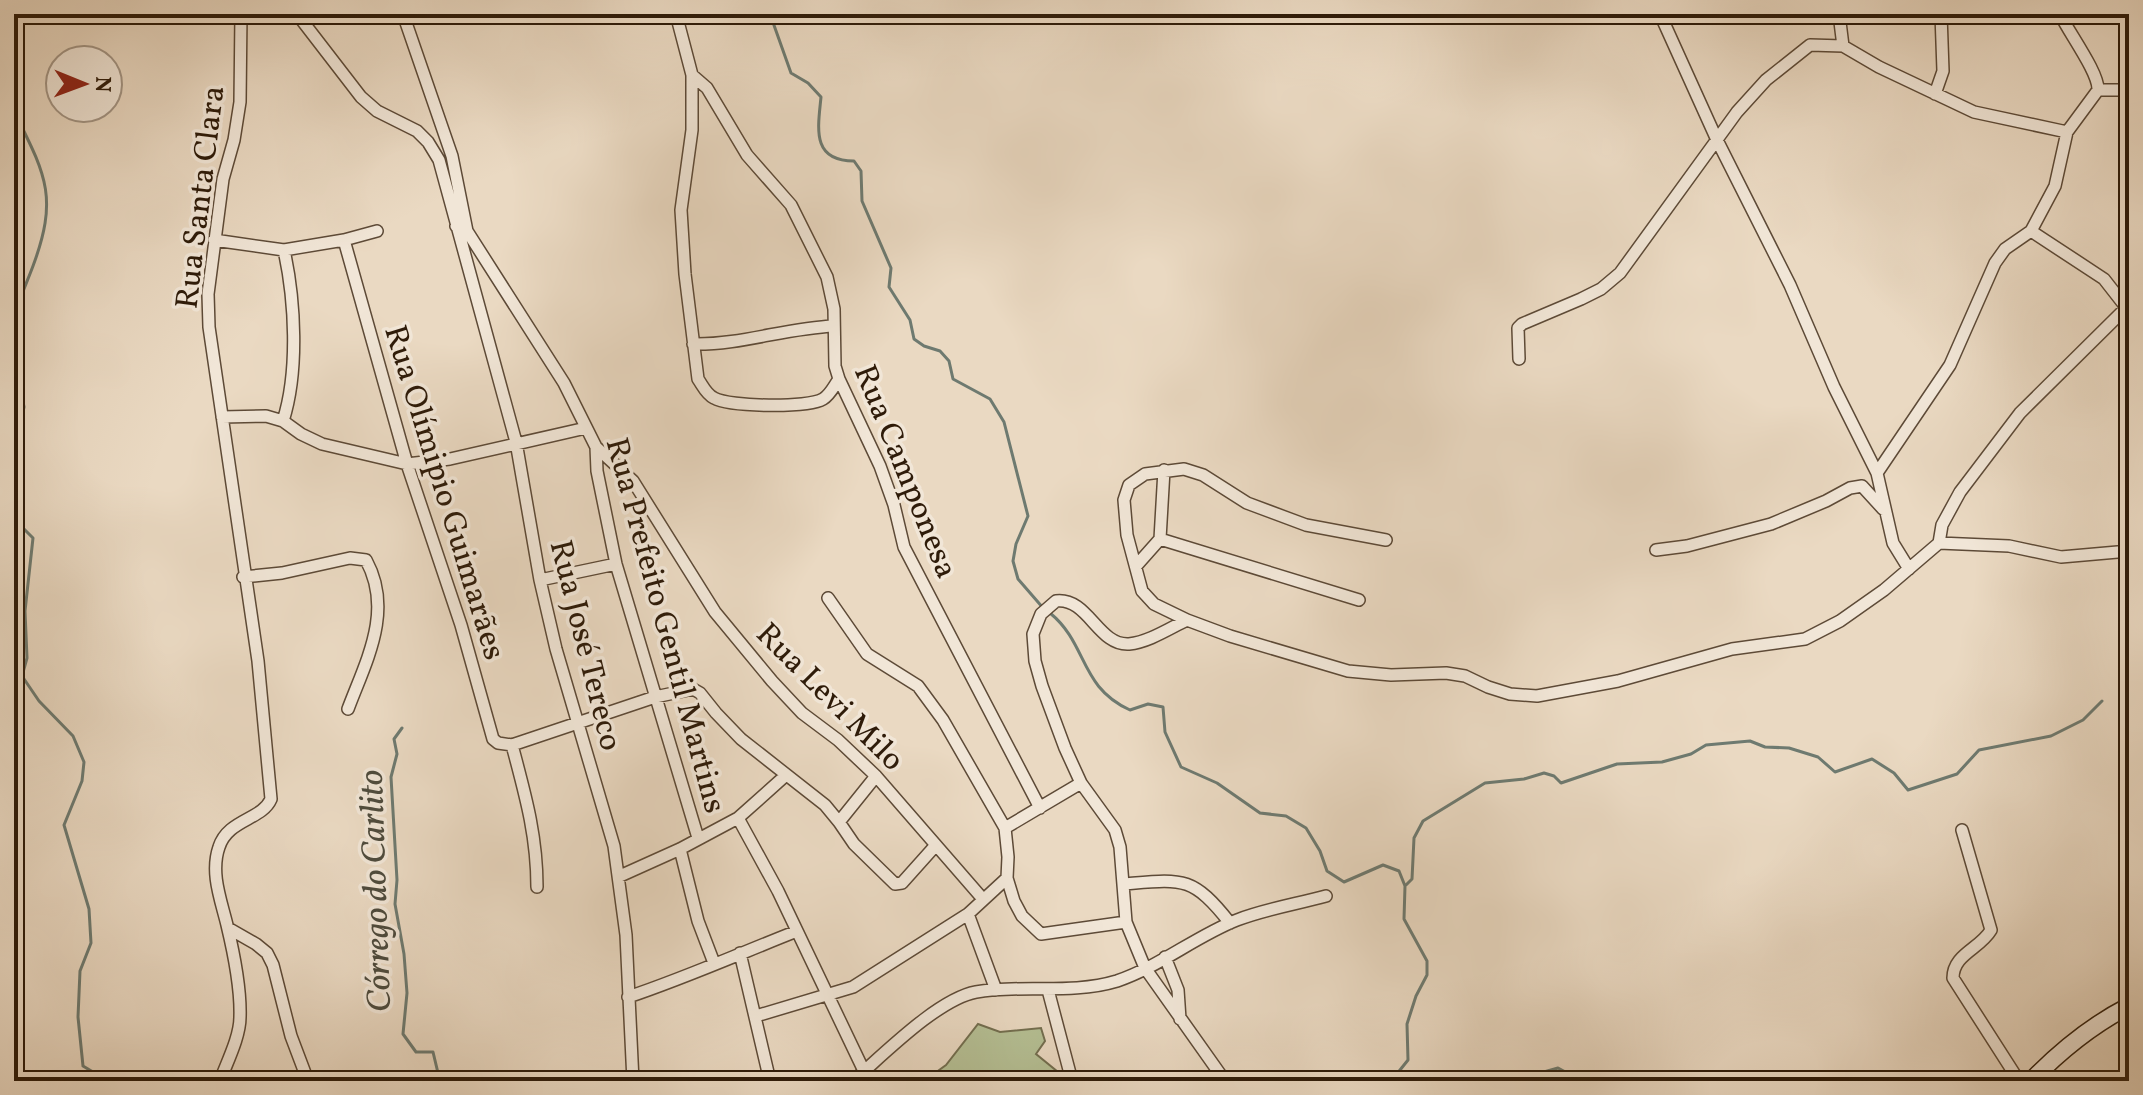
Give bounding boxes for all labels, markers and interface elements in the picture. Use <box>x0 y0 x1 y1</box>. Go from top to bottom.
north arrow <box>44 44 124 124</box>
text: N <box>86 76 117 93</box>
street label: Rua Santa Clara <box>166 83 237 311</box>
street label: Rua Olímipio Guimarães <box>371 320 515 666</box>
street label: Rua Camponesa <box>841 359 967 585</box>
street label: Rua Prefeito Gentil Martins <box>593 433 735 818</box>
street label: Rua José Tereco <box>537 536 632 756</box>
street label: Rua Levi Milo <box>745 614 913 782</box>
water label: Córrego do Carlito <box>350 769 405 1013</box>

